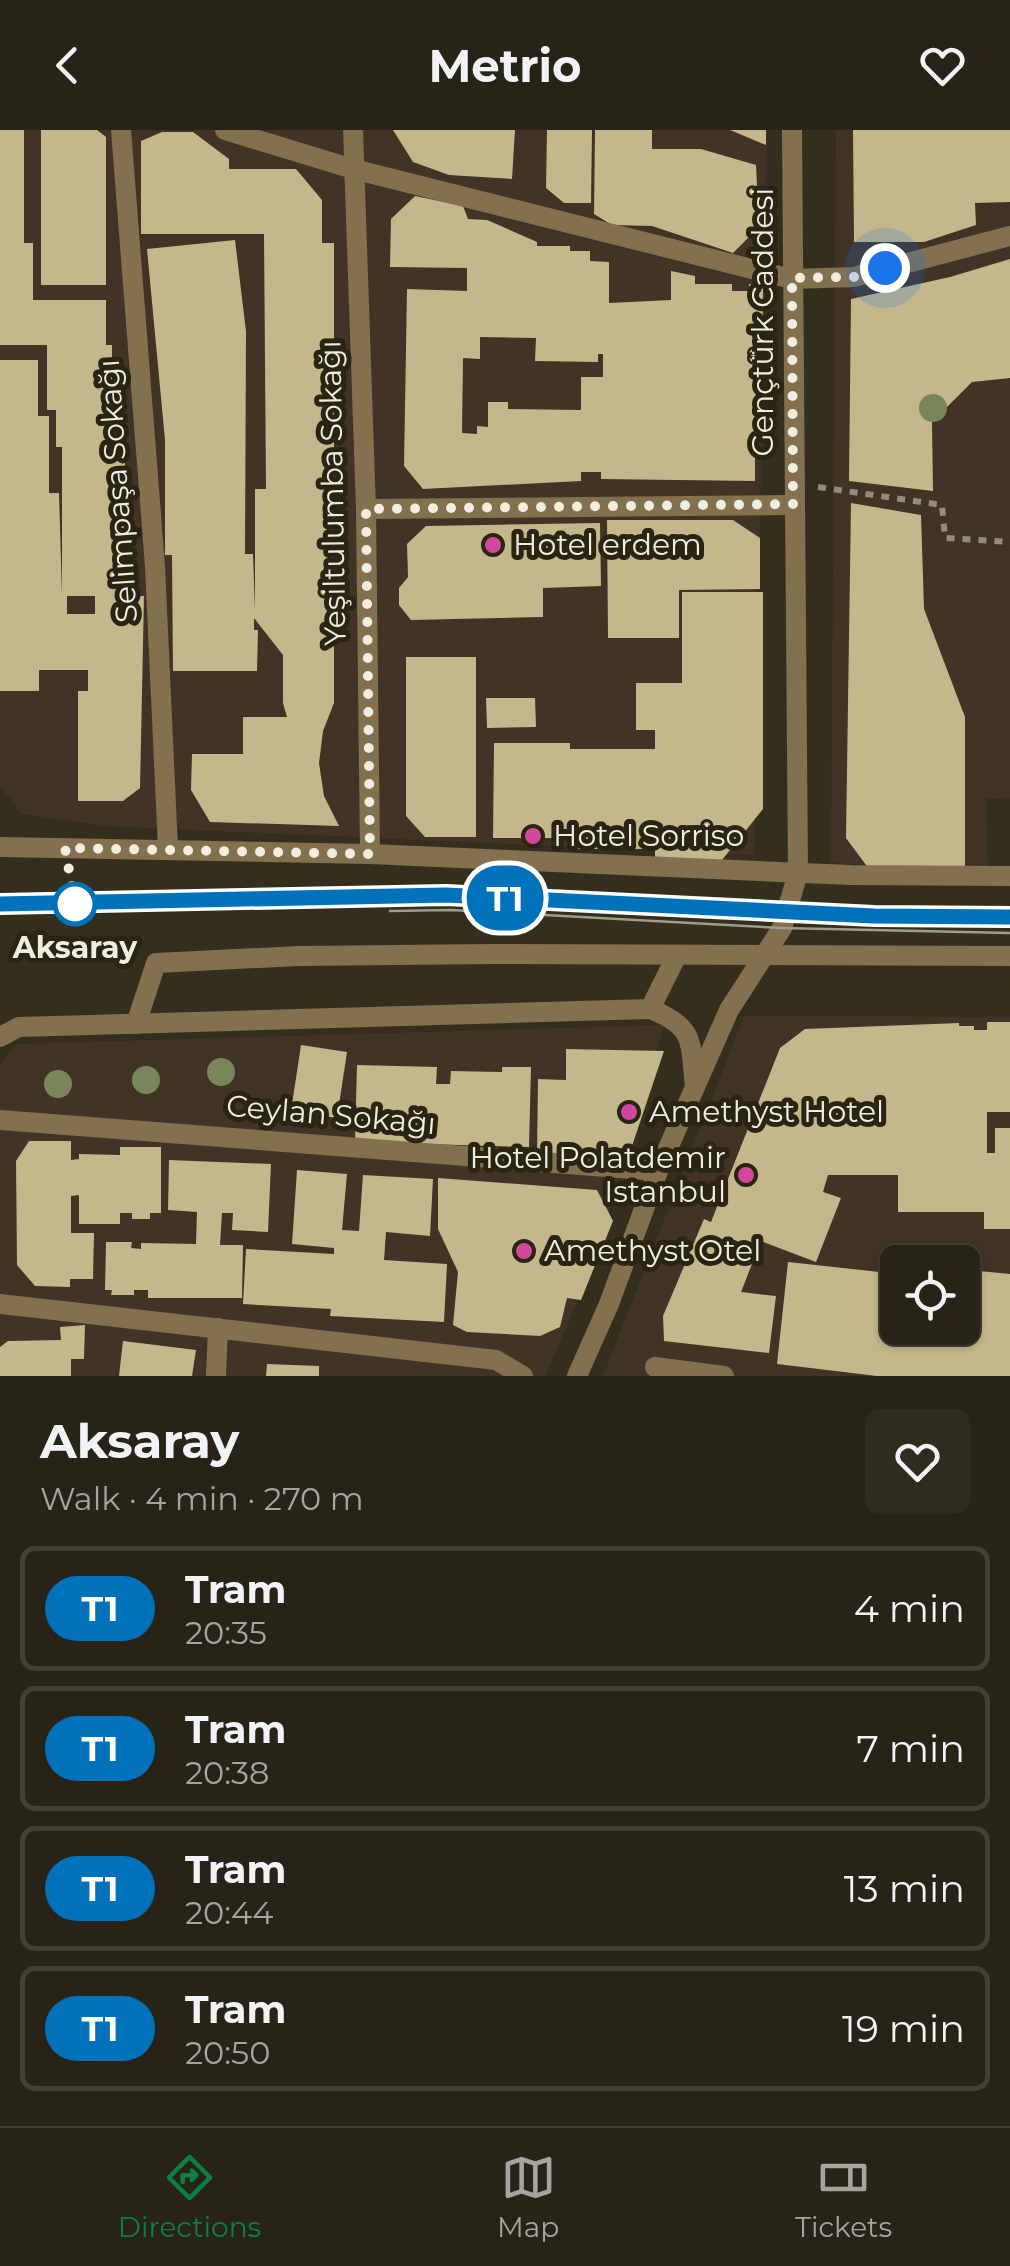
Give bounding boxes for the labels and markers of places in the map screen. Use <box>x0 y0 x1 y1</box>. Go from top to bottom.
place label: Hotel erdem <box>513 526 702 563</box>
marker: Hotel erdem <box>482 534 504 556</box>
place label: Hotel Sorriso <box>553 817 744 854</box>
marker: Hotel Sorriso <box>522 825 544 847</box>
marker: Aksaray <box>54 883 96 925</box>
place label: Aksaray <box>12 929 138 966</box>
place label: Amethyst Hotel <box>649 1093 884 1130</box>
marker: Amethyst Hotel <box>618 1101 640 1123</box>
place label: Hotel Polatdemir Istanbul <box>469 1139 726 1210</box>
marker: Hotel Polatdemir Istanbul <box>735 1164 757 1186</box>
place label: Amethyst Otel <box>544 1232 761 1269</box>
marker: Amethyst Otel <box>513 1240 535 1262</box>

